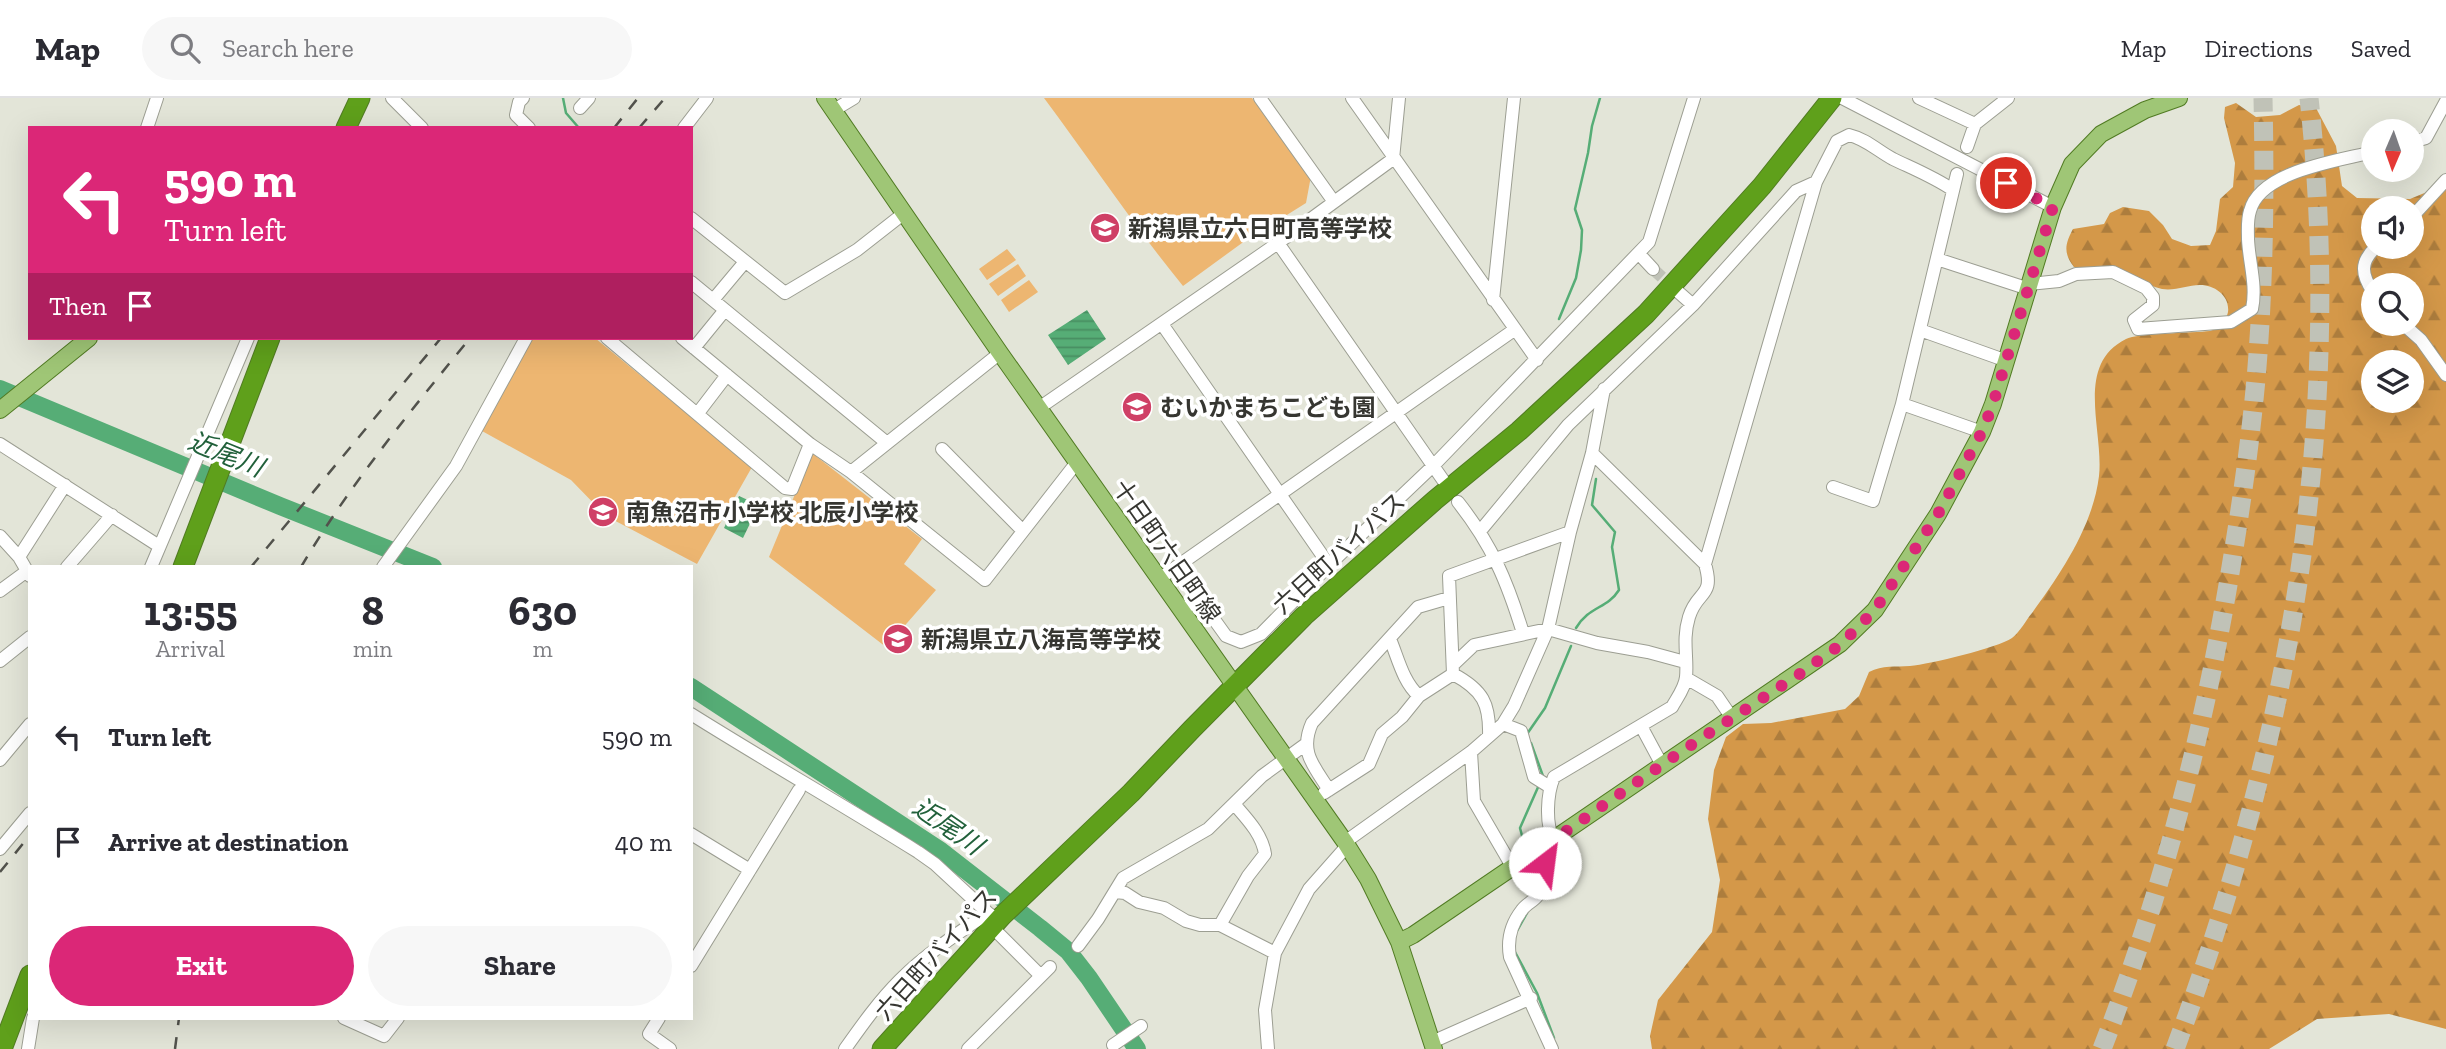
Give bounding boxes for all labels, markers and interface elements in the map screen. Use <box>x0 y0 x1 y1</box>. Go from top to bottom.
search box <box>142 17 632 80</box>
text: Map <box>35 29 100 68</box>
icon: search <box>166 29 204 67</box>
text: Search here <box>222 32 354 64</box>
text: Map <box>2121 34 2167 63</box>
text: Directions <box>2205 34 2313 63</box>
text: Saved <box>2351 34 2411 63</box>
north arrow <box>2361 119 2424 182</box>
map controls <box>2361 119 2424 413</box>
text: 590 m <box>164 151 296 210</box>
pin <box>1976 153 2036 213</box>
icon: left <box>49 154 140 245</box>
icon: arrive <box>1987 164 2025 202</box>
button: sound <box>2361 196 2424 259</box>
text: Turn left <box>164 211 286 249</box>
school or university icon: 新潟県立六日町高等学校 <box>1088 211 1122 245</box>
place label: 新潟県立六日町高等学校 <box>1128 214 1392 243</box>
button: search <box>2361 273 2424 336</box>
icon: arrive <box>121 287 159 325</box>
text: Then <box>49 290 107 322</box>
button: layers <box>2361 350 2424 413</box>
school or university icon: むいかまちこども園 <box>1120 390 1154 424</box>
place label: むいかまちこども園 <box>1160 393 1376 422</box>
water label: 近尾川 <box>184 425 271 485</box>
street label: 十日町六日町線 <box>1107 474 1227 628</box>
street label: 六日町バイパス <box>1267 486 1411 620</box>
school or university icon: 南魚沼市小学校 北辰小学校 <box>586 495 620 529</box>
place label: 南魚沼市小学校 北辰小学校 <box>626 498 919 527</box>
text: 13:55 <box>144 585 237 636</box>
text: 8 <box>361 585 384 636</box>
text: 630 <box>508 585 577 636</box>
school or university icon: 新潟県立八海高等学校 <box>881 622 915 656</box>
place label: 新潟県立八海高等学校 <box>921 625 1161 654</box>
text: Arrival <box>156 635 225 663</box>
text: min <box>353 635 393 663</box>
text: m <box>533 635 553 663</box>
icon: left <box>49 718 87 756</box>
text: Turn left <box>108 721 211 753</box>
text: 590 m <box>602 721 672 753</box>
water label: 近尾川 <box>907 791 992 863</box>
icon: arrive <box>49 823 87 861</box>
text: Arrive at destination <box>108 826 348 858</box>
text: 40 m <box>615 826 672 858</box>
position arrow <box>1508 826 1582 900</box>
street label: 六日町バイパス <box>869 882 1003 1026</box>
button: Exit <box>49 926 354 1006</box>
button: Share <box>368 926 672 1006</box>

